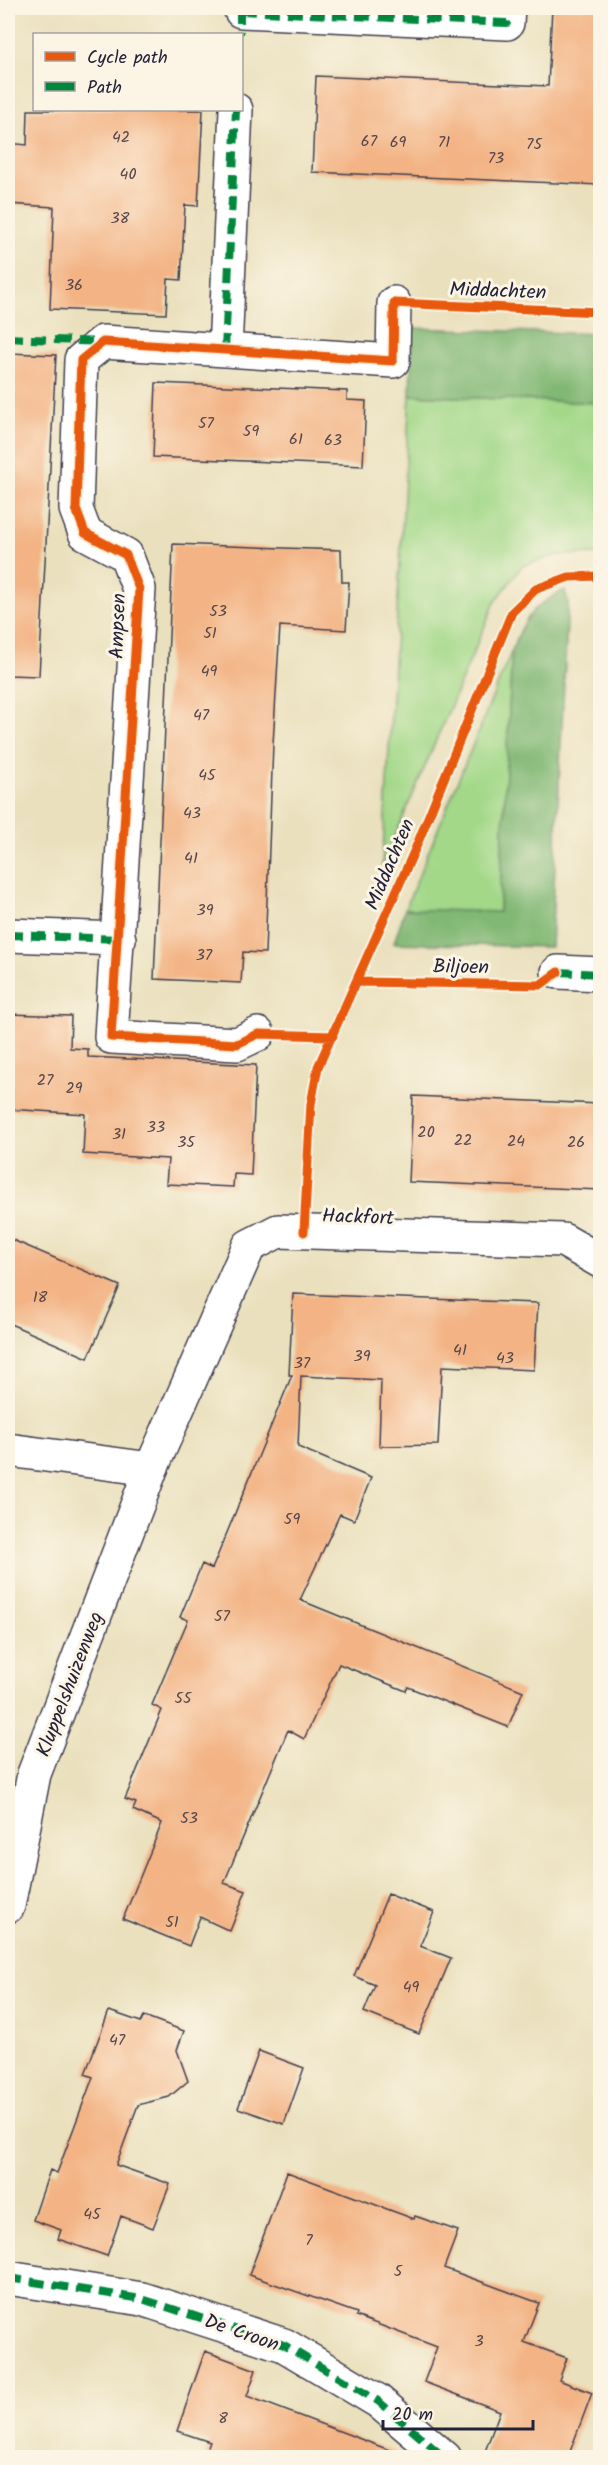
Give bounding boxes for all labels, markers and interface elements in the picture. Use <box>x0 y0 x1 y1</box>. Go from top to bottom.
legend <box>33 33 243 111</box>
text: Cycle path <box>87 44 168 73</box>
text: Path <box>87 74 122 103</box>
house number: 42 <box>112 125 130 150</box>
house number: 67 <box>361 129 378 154</box>
house number: 69 <box>390 130 407 155</box>
house number: 71 <box>438 130 450 155</box>
house number: 75 <box>526 132 543 157</box>
house number: 73 <box>488 146 504 171</box>
house number: 40 <box>120 162 136 187</box>
house number: 38 <box>111 206 130 231</box>
house number: 36 <box>65 273 83 298</box>
street label: Middachten <box>449 274 547 310</box>
house number: 57 <box>198 411 215 436</box>
house number: 59 <box>243 419 259 444</box>
house number: 61 <box>289 427 303 452</box>
house number: 63 <box>324 428 342 453</box>
street label: Ampsen <box>102 593 136 660</box>
house number: 53 <box>209 599 227 624</box>
house number: 51 <box>203 621 217 646</box>
house number: 49 <box>201 659 218 684</box>
house number: 47 <box>193 703 210 728</box>
house number: 45 <box>198 763 217 788</box>
house number: 43 <box>183 801 201 826</box>
street label: Middachten <box>357 814 425 916</box>
house number: 41 <box>184 846 198 871</box>
house number: 39 <box>197 898 214 923</box>
house number: 37 <box>196 943 213 968</box>
street label: Biljoen <box>433 952 489 984</box>
house number: 27 <box>37 1068 54 1093</box>
house number: 29 <box>65 1076 83 1101</box>
house number: 33 <box>147 1115 165 1140</box>
house number: 20 <box>417 1120 435 1145</box>
house number: 31 <box>112 1122 126 1147</box>
house number: 22 <box>454 1128 472 1153</box>
house number: 24 <box>507 1129 525 1154</box>
house number: 35 <box>177 1130 196 1155</box>
house number: 26 <box>567 1130 585 1155</box>
street label: Hackfort <box>321 1201 395 1235</box>
house number: 18 <box>33 1285 48 1310</box>
house number: 41 <box>453 1338 467 1363</box>
house number: 39 <box>354 1344 371 1369</box>
house number: 43 <box>496 1346 514 1371</box>
house number: 37 <box>294 1351 311 1376</box>
house number: 59 <box>284 1507 300 1532</box>
house number: 57 <box>214 1604 231 1629</box>
street label: Kluppelshuizenweg <box>28 1607 113 1762</box>
house number: 55 <box>174 1686 193 1711</box>
house number: 53 <box>180 1806 198 1831</box>
house number: 51 <box>165 1910 179 1935</box>
house number: 49 <box>403 1975 420 2000</box>
house number: 47 <box>109 2028 126 2053</box>
house number: 45 <box>83 2202 102 2227</box>
house number: 7 <box>305 2228 313 2253</box>
house number: 5 <box>394 2259 404 2284</box>
street label: De Croon <box>200 2306 283 2362</box>
house number: 3 <box>474 2329 484 2354</box>
scale bar <box>383 2393 533 2431</box>
text: 20 m <box>392 2401 433 2430</box>
house number: 8 <box>218 2406 228 2431</box>

